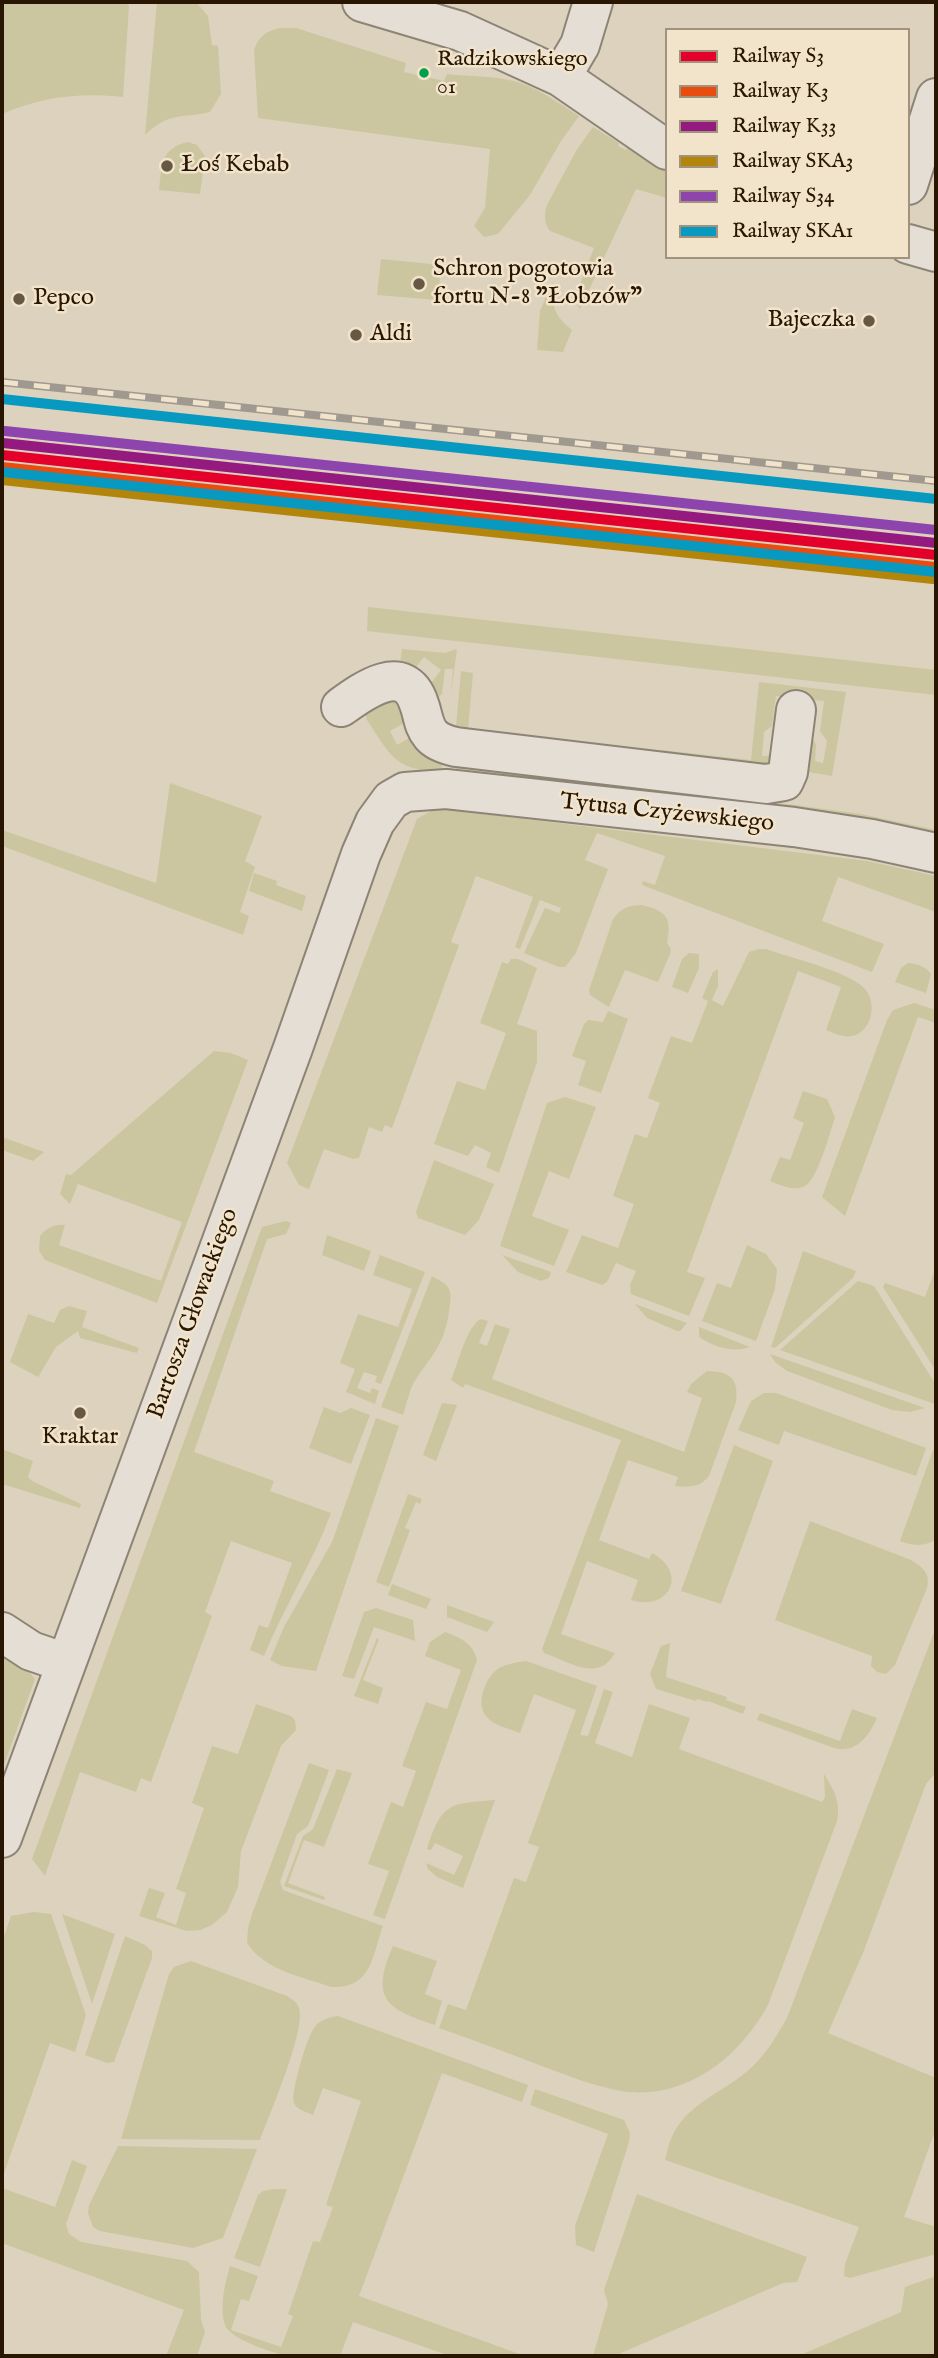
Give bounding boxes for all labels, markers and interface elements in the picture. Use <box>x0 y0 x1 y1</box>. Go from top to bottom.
legend <box>665 28 910 259</box>
text: Railway S3 <box>732 43 824 70</box>
place label: Radzikowskiego 01 <box>437 47 588 98</box>
marker: Radzikowskiego 01 <box>417 66 431 80</box>
text: Railway K3 <box>732 78 829 105</box>
text: Railway K33 <box>732 113 836 140</box>
text: Railway SKA3 <box>732 148 853 175</box>
place label: Łoś Kebab <box>181 152 289 180</box>
marker: Łoś Kebab <box>159 158 175 174</box>
text: Railway S34 <box>732 183 834 210</box>
text: Railway SKA1 <box>732 218 853 245</box>
place label: Schron pogotowia fortu N-8 "Łobzów" <box>433 256 642 312</box>
marker: Schron pogotowia fortu N-8 "Łobzów" <box>411 276 427 292</box>
place label: Pepco <box>33 285 94 313</box>
marker: Pepco <box>11 291 27 307</box>
place label: Bajeczka <box>767 307 855 335</box>
marker: Bajeczka <box>861 313 877 329</box>
place label: Aldi <box>370 321 412 349</box>
marker: Aldi <box>348 327 364 343</box>
street label: Tytusa Czyżewskiego <box>559 788 775 840</box>
street label: Bartosza Głowackiego <box>143 1205 245 1423</box>
marker: Kraktar <box>72 1405 88 1421</box>
place label: Kraktar <box>42 1424 118 1452</box>

